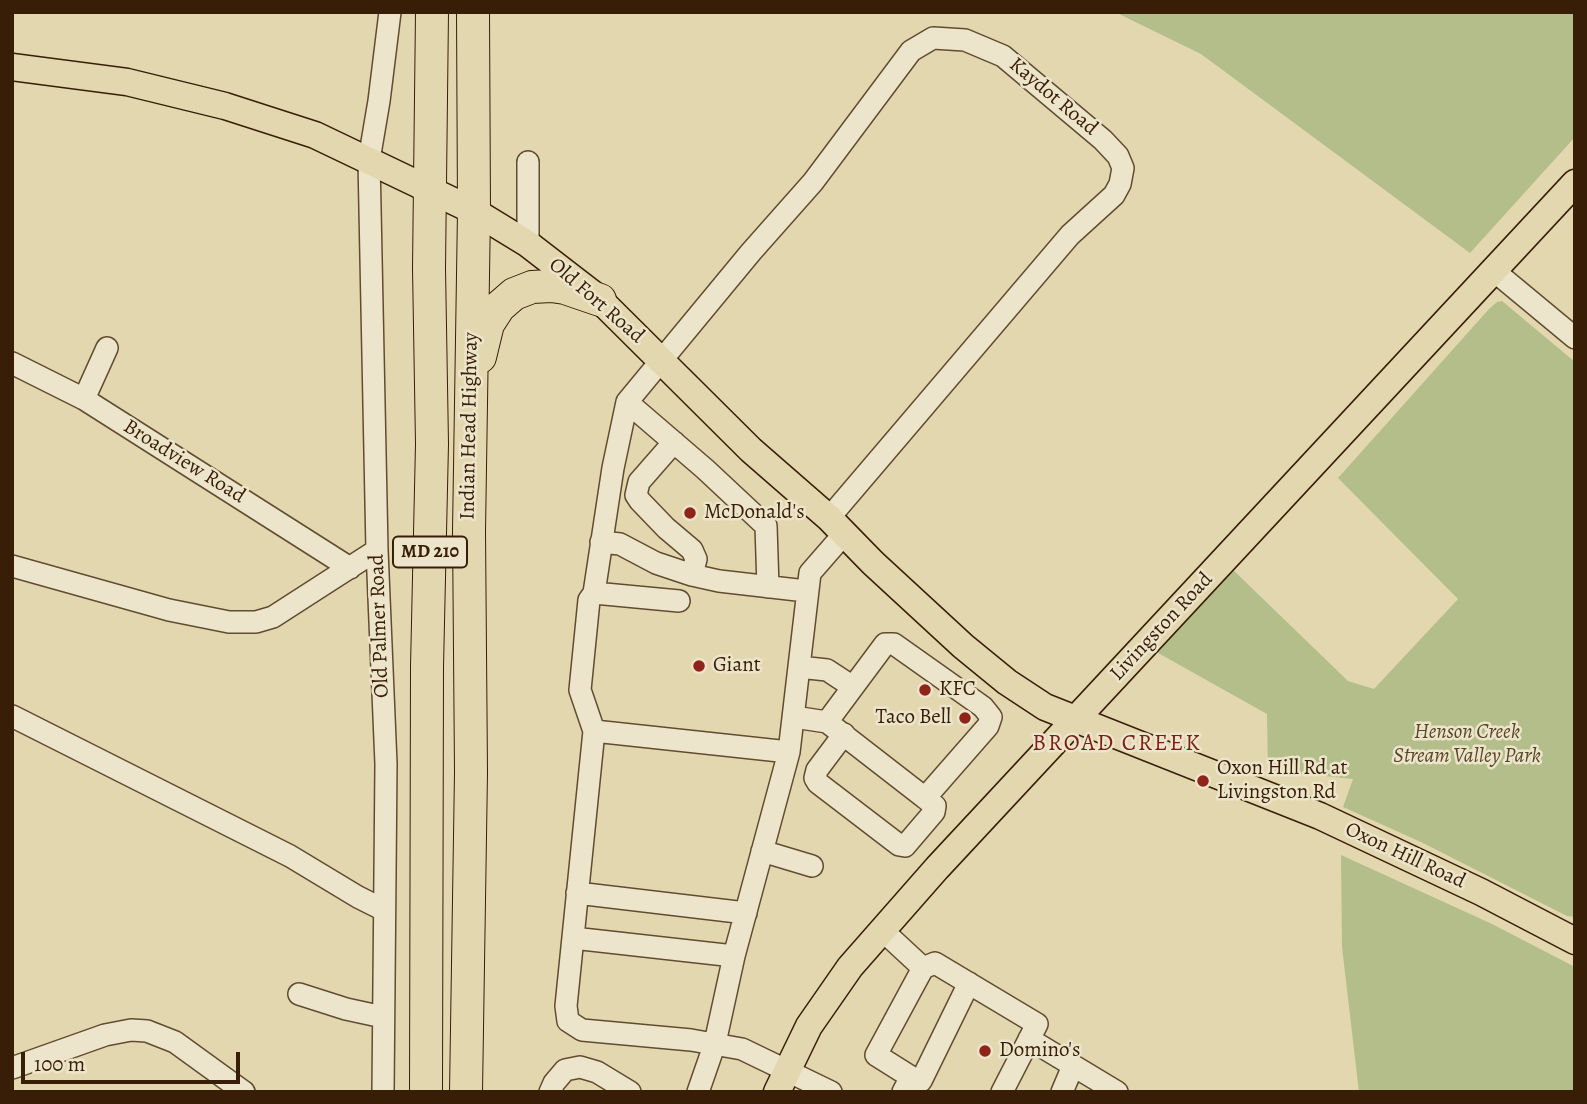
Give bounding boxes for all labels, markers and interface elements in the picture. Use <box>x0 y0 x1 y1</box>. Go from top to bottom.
street label: Kaydot Road <box>1004 53 1102 141</box>
street label: Old Fort Road <box>543 253 649 349</box>
street label: Indian Head Highway <box>456 332 484 520</box>
street label: Broadview Road <box>118 414 250 510</box>
place label: McDonald's <box>704 500 805 526</box>
marker: McDonald's <box>682 505 698 521</box>
road number: MD 210 <box>393 537 467 568</box>
street label: Old Palmer Road <box>365 554 395 698</box>
street label: Livingston Road <box>1105 568 1219 686</box>
place label: Giant <box>713 653 761 679</box>
marker: Giant <box>691 658 707 674</box>
place label: KFC <box>939 677 976 703</box>
marker: KFC <box>917 682 933 698</box>
place label: Taco Bell <box>876 705 951 731</box>
marker: Taco Bell <box>957 710 973 726</box>
park label: Henson Creek Stream Valley Park <box>1393 720 1541 770</box>
district label: BROAD CREEK <box>1034 730 1200 758</box>
place label: Oxon Hill Rd at Livingston Rd <box>1217 756 1348 806</box>
marker: Oxon Hill Rd at Livingston Rd <box>1195 773 1211 789</box>
street label: Oxon Hill Road <box>1341 817 1469 895</box>
scale bar <box>24 1038 243 1082</box>
place label: Domino's <box>999 1038 1080 1064</box>
marker: Domino's <box>977 1043 993 1059</box>
text: 100 m <box>34 1050 85 1078</box>

